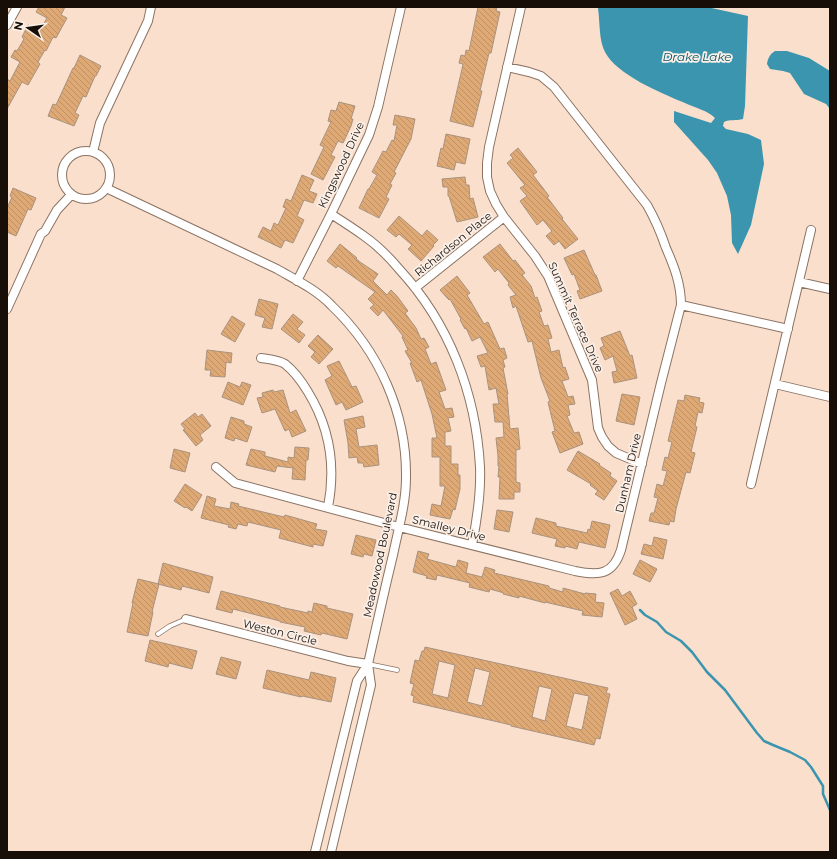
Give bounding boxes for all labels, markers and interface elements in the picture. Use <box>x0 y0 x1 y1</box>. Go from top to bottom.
north arrow <box>8 8 48 48</box>
text: N <box>10 20 26 32</box>
water label: Drake Lake <box>662 49 732 64</box>
street label: Kingswood Drive <box>315 119 367 210</box>
street label: Richardson Place <box>412 208 495 279</box>
street label: Summit Terrace Drive <box>545 260 607 375</box>
street label: Dunham Drive <box>612 432 644 514</box>
street label: Meadowood Boulevard <box>360 491 400 619</box>
street label: Smalley Drive <box>411 512 487 544</box>
street label: Weston Circle <box>242 616 319 648</box>

